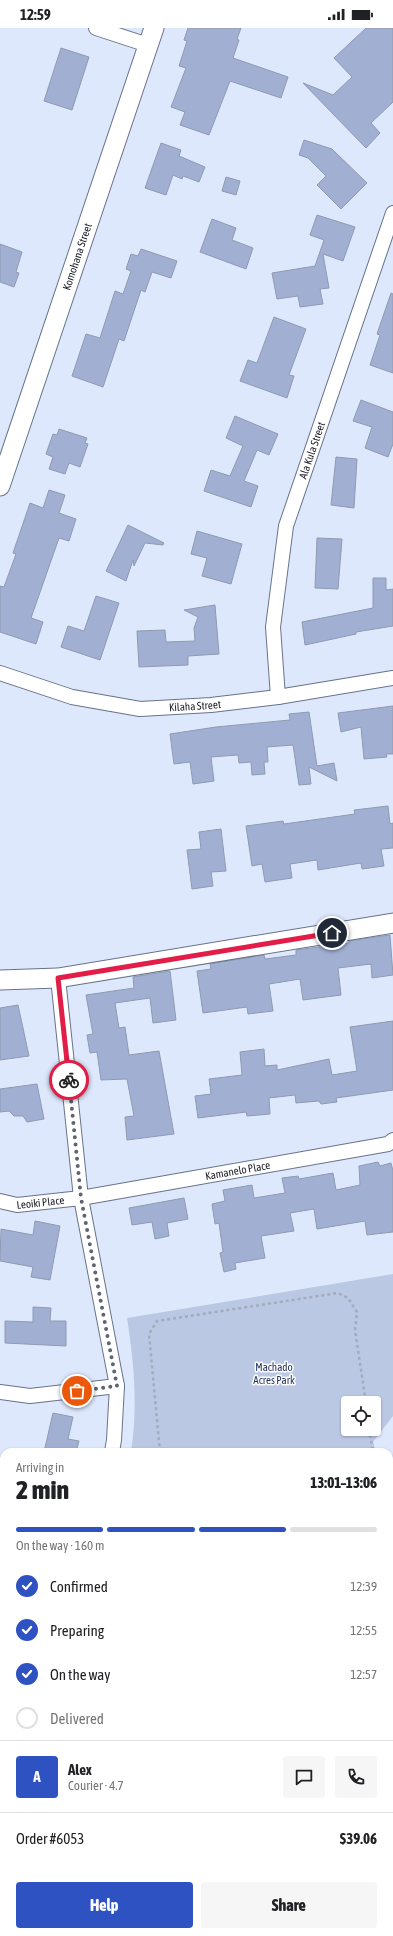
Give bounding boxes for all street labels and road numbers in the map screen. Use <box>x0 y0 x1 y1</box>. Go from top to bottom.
street label: Komohana Street <box>60 222 94 292</box>
street label: Ala Kula Street <box>297 420 327 480</box>
street label: Kilaha Street <box>169 698 222 713</box>
street label: Kamanelo Place <box>204 1159 271 1182</box>
street label: Leoiki Place <box>16 1194 65 1211</box>

